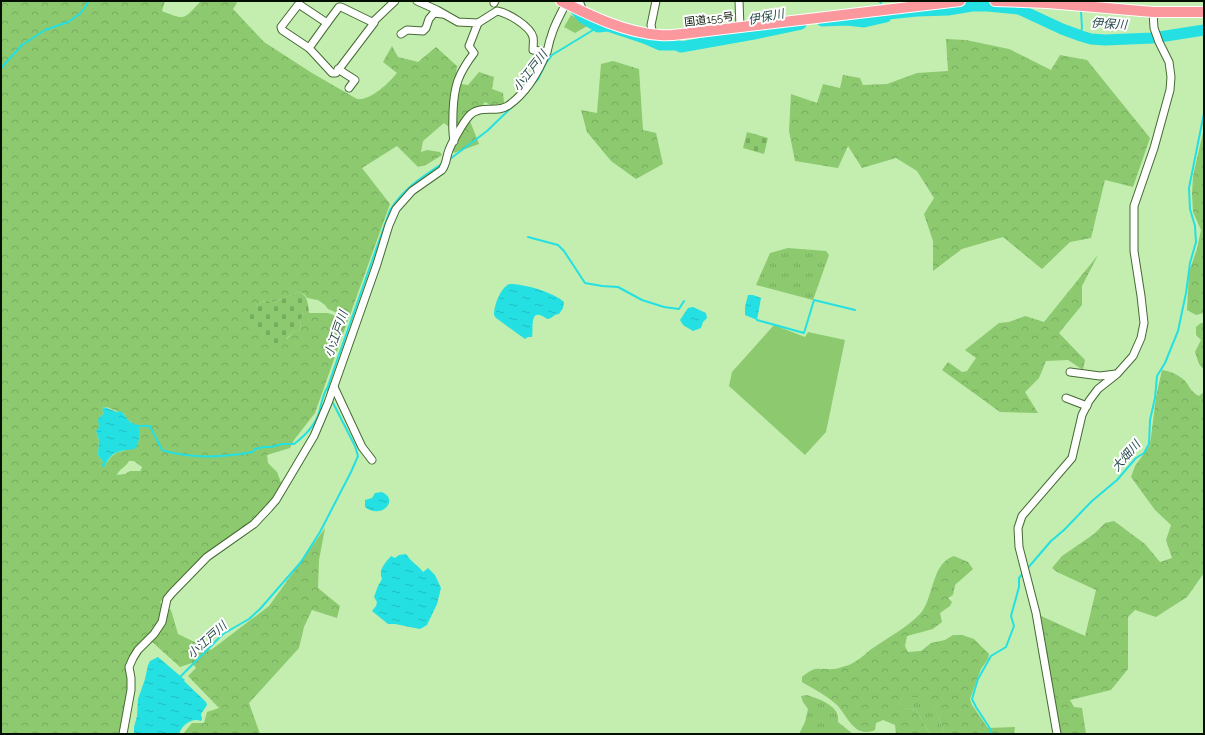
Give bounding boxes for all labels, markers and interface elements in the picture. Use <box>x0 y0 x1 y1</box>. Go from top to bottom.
water label: 伊保川 <box>747 6 787 27</box>
street label: 国道155号 <box>684 10 735 29</box>
water label: 伊保川 <box>1091 16 1129 32</box>
water label: 小江戸川 <box>510 46 552 94</box>
water label: 小江戸川 <box>322 307 351 359</box>
water label: 大畑川 <box>1109 436 1144 474</box>
water label: 小江戸川 <box>184 617 231 661</box>

